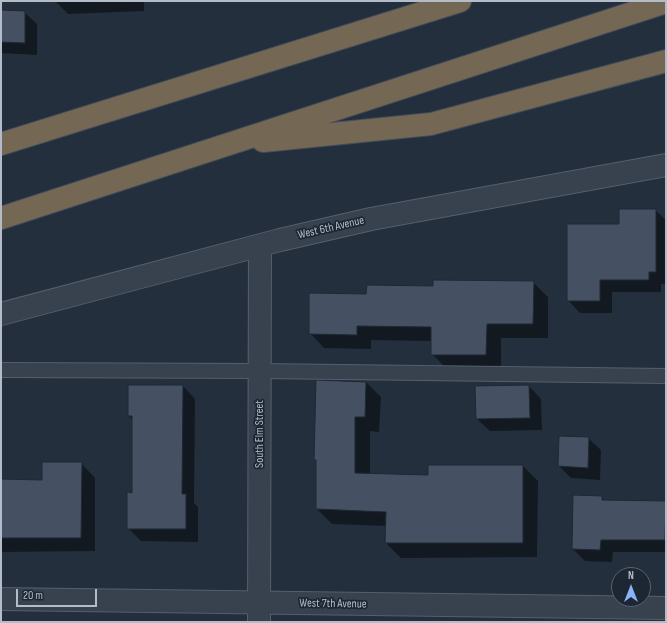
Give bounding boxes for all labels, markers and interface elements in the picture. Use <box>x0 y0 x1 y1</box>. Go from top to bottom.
street label: West 6th Avenue <box>296 213 366 243</box>
street label: South Elm Street <box>253 400 267 468</box>
north arrow <box>611 567 651 607</box>
text: N <box>628 569 634 582</box>
scale bar <box>18 581 99 607</box>
text: 20 m <box>23 588 43 603</box>
street label: West 7th Avenue <box>299 596 367 612</box>

